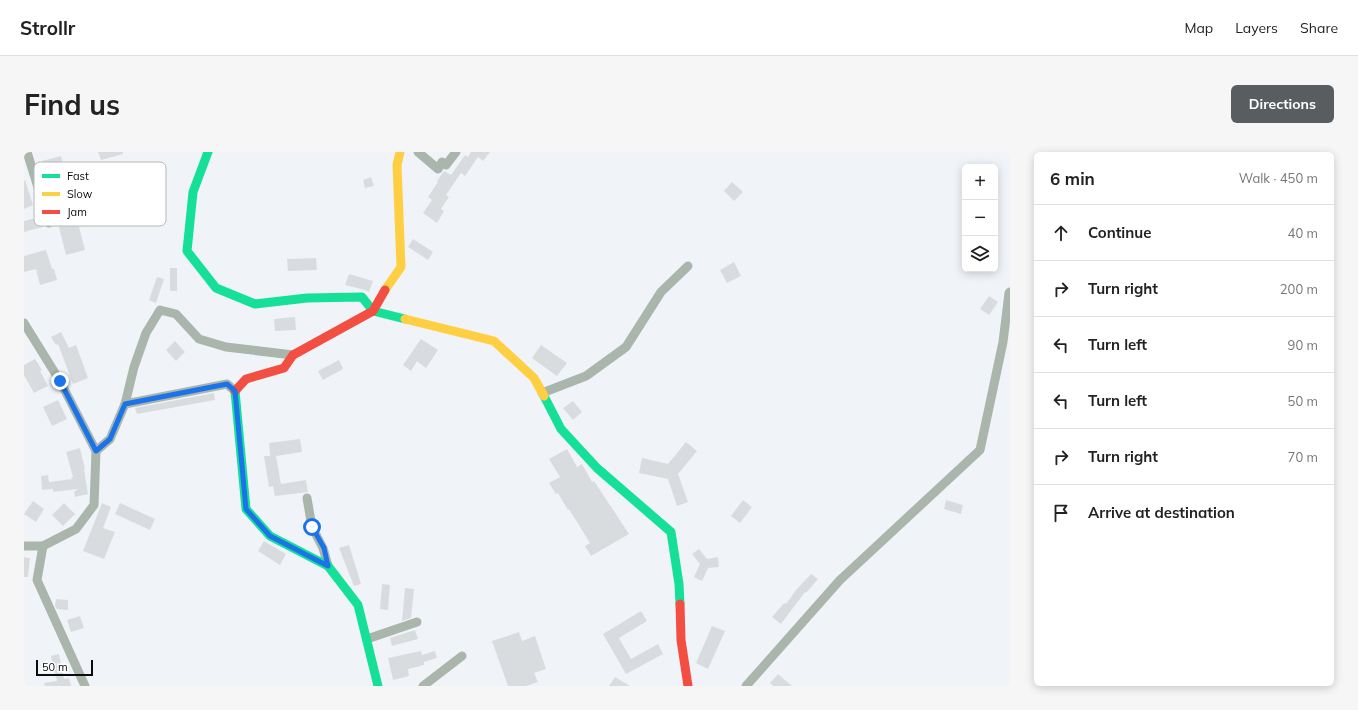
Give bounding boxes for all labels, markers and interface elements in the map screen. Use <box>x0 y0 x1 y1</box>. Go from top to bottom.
text: Strollr <box>20 16 75 40</box>
text: Map <box>1184 19 1213 37</box>
text: Layers <box>1235 19 1278 37</box>
text: Share <box>1300 19 1338 37</box>
button: Directions <box>1231 85 1334 123</box>
text: Find us <box>24 87 120 122</box>
legend <box>34 162 166 226</box>
map controls <box>962 164 998 272</box>
button: + <box>962 164 998 200</box>
text: 6 min <box>1050 168 1095 189</box>
text: Fast <box>67 169 89 183</box>
text: Walk · 450 m <box>1239 170 1318 186</box>
text: Slow <box>67 187 93 201</box>
button: − <box>962 200 998 236</box>
text: Jam <box>67 205 87 219</box>
icon: ahead <box>1050 222 1072 244</box>
text: Continue <box>1088 223 1151 242</box>
text: 40 m <box>1288 225 1318 241</box>
button: layers <box>962 236 998 272</box>
icon: right <box>1050 278 1072 300</box>
text: Turn right <box>1088 279 1158 298</box>
text: 200 m <box>1280 281 1318 297</box>
icon: left <box>1050 334 1072 356</box>
text: Turn left <box>1088 335 1147 354</box>
text: 90 m <box>1288 337 1318 353</box>
route end <box>51 372 69 390</box>
icon: left <box>1050 390 1072 412</box>
text: Turn left <box>1088 391 1147 410</box>
text: 50 m <box>1288 393 1318 409</box>
icon: right <box>1050 446 1072 468</box>
text: Turn right <box>1088 447 1158 466</box>
text: 70 m <box>1288 449 1318 465</box>
icon: arrive <box>1050 502 1072 524</box>
text: Arrive at destination <box>1088 503 1235 522</box>
route start <box>303 518 321 536</box>
scale bar <box>36 658 93 677</box>
text: 50 m <box>42 660 68 674</box>

